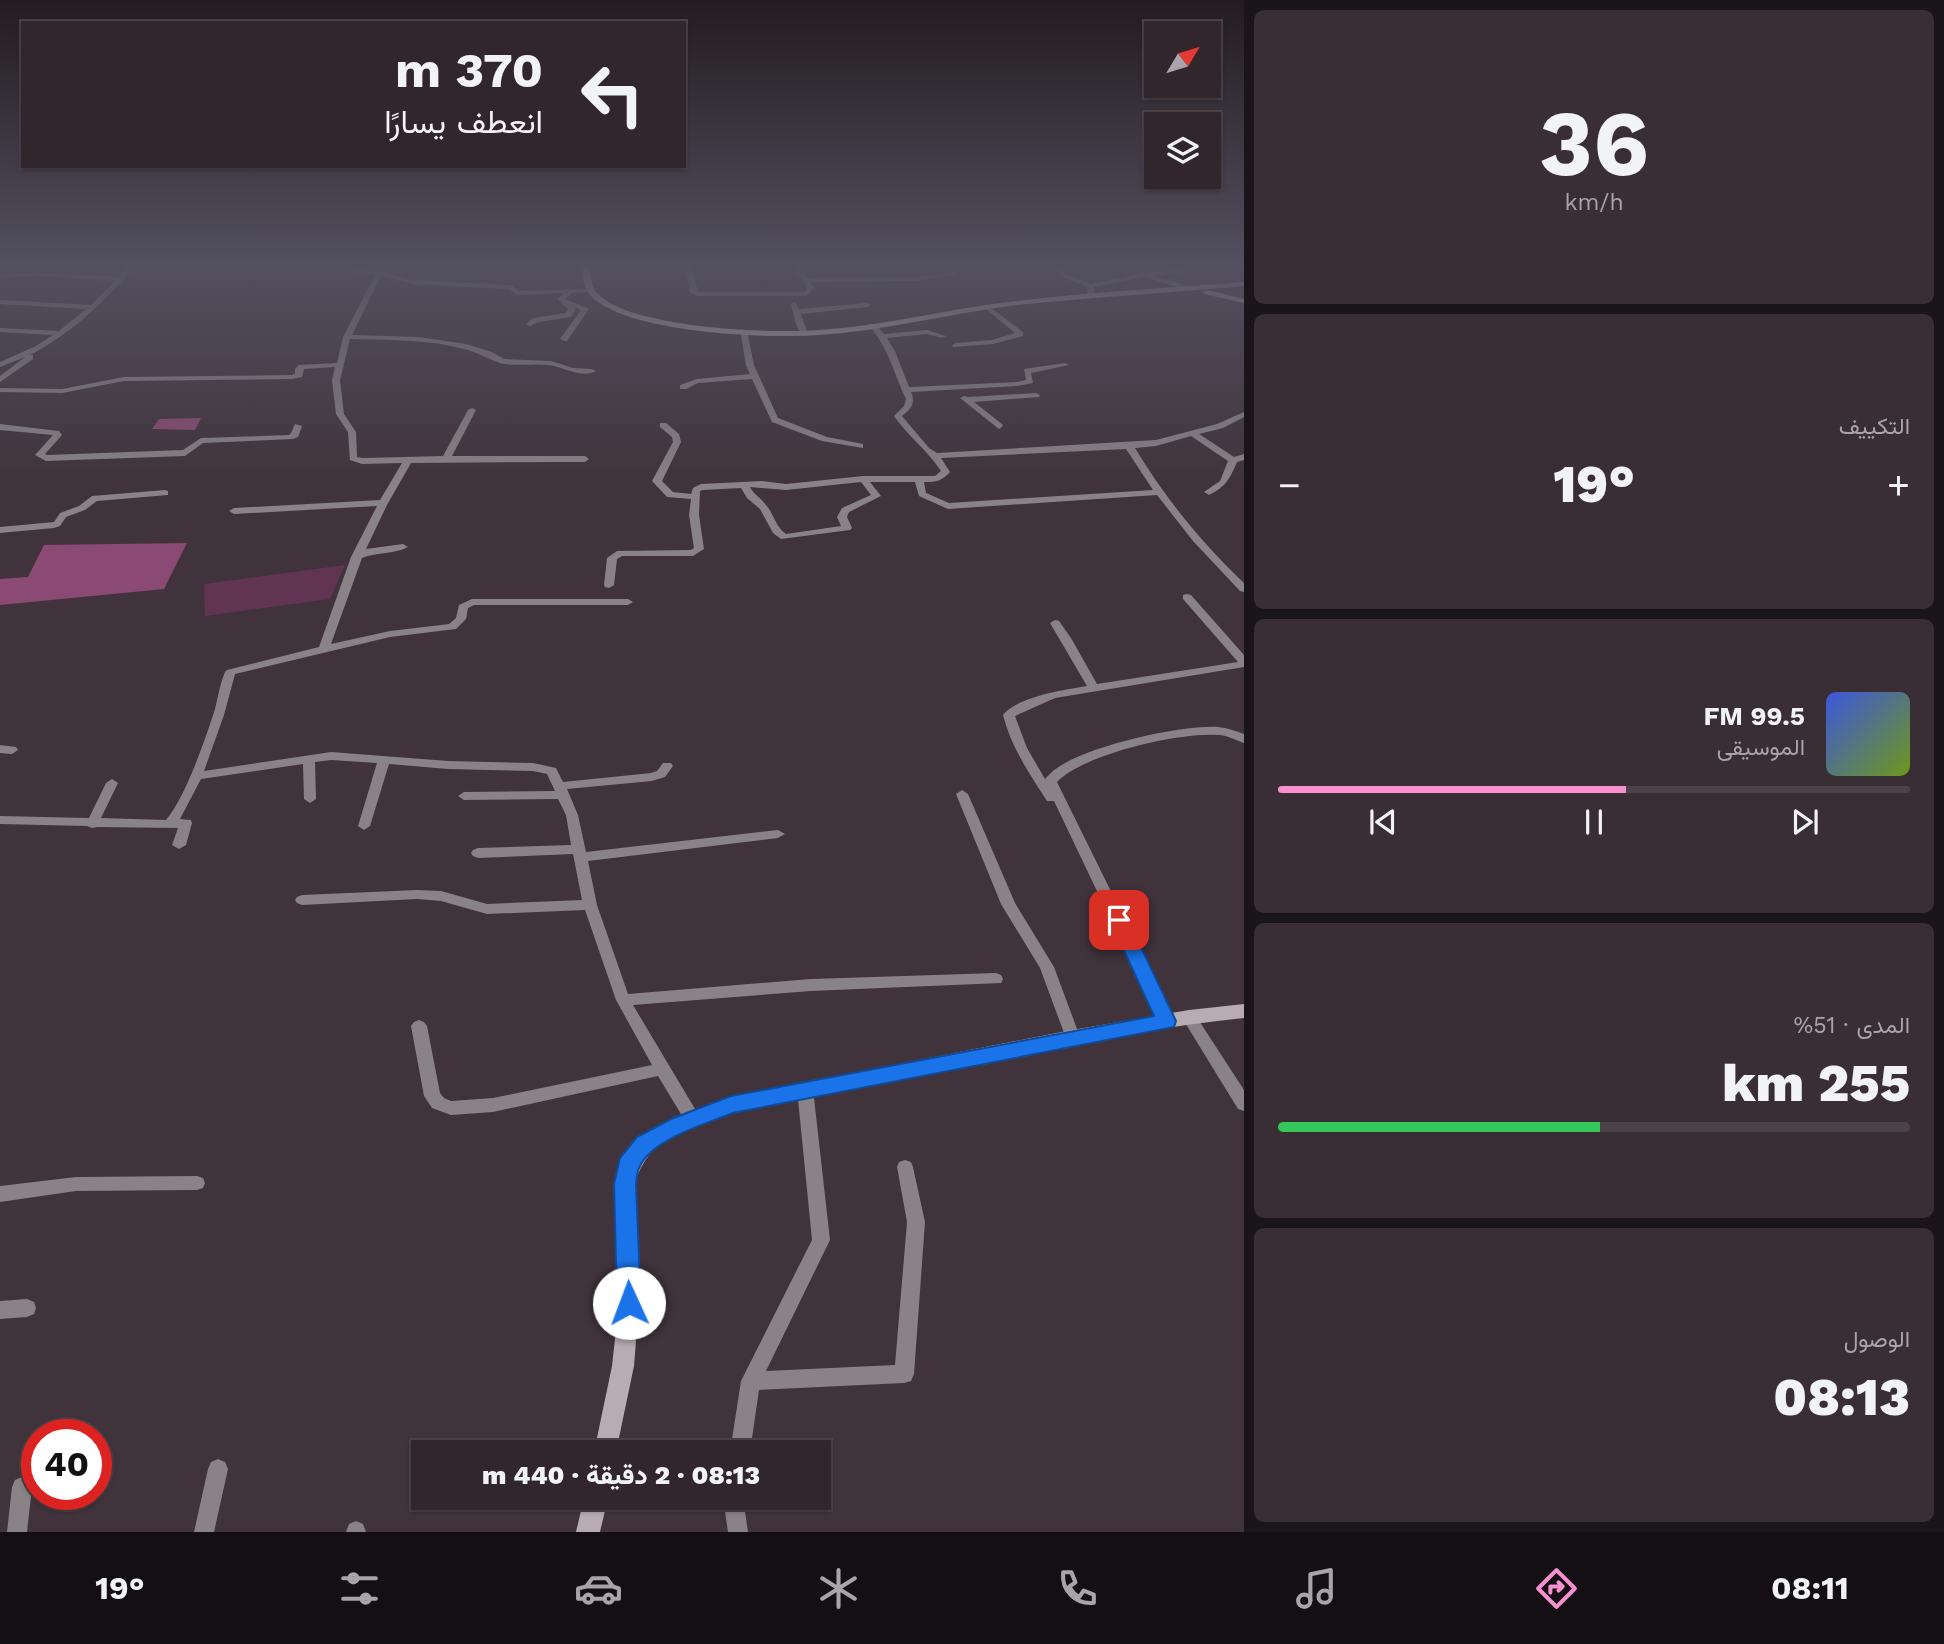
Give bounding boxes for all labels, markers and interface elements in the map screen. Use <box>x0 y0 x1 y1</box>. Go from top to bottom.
north arrow <box>1144 21 1222 98</box>
map controls <box>1144 21 1221 189</box>
text: 370 m <box>395 41 543 99</box>
icon: left <box>567 49 658 140</box>
text: 36 <box>1539 90 1649 197</box>
text: انعطف يسارًا <box>384 103 543 141</box>
button: layers <box>1144 112 1221 189</box>
text: km/h <box>1564 189 1624 216</box>
text: التكييف <box>1839 413 1910 440</box>
text: 19° <box>1553 454 1635 515</box>
text: − <box>1278 463 1301 507</box>
text: + <box>1887 463 1910 507</box>
text: 99.5 FM <box>1703 701 1805 731</box>
text: الموسيقى <box>1717 734 1805 761</box>
icon: previous <box>1364 803 1402 841</box>
icon: pause <box>1575 803 1613 841</box>
icon: next <box>1786 803 1824 841</box>
pin <box>1089 890 1149 950</box>
icon: arrive <box>1100 901 1138 939</box>
text: المدى · 51% <box>1793 1012 1910 1039</box>
text: 255 km <box>1722 1053 1910 1114</box>
position arrow <box>592 1266 666 1340</box>
text: الوصول <box>1844 1326 1910 1353</box>
text: 08:13 <box>1773 1367 1910 1428</box>
speed limit sign: 40 <box>21 1419 112 1510</box>
text: 08:13 · 2 دقيقة · 440 m <box>482 1460 760 1490</box>
icon: filters <box>335 1564 384 1613</box>
icon: car <box>574 1564 623 1613</box>
icon: climate <box>814 1564 863 1613</box>
icon: phone <box>1053 1564 1102 1613</box>
icon: music <box>1292 1564 1341 1613</box>
icon: directions <box>1532 1564 1581 1613</box>
text: 19° <box>95 1569 145 1607</box>
text: 08:11 <box>1771 1569 1849 1607</box>

